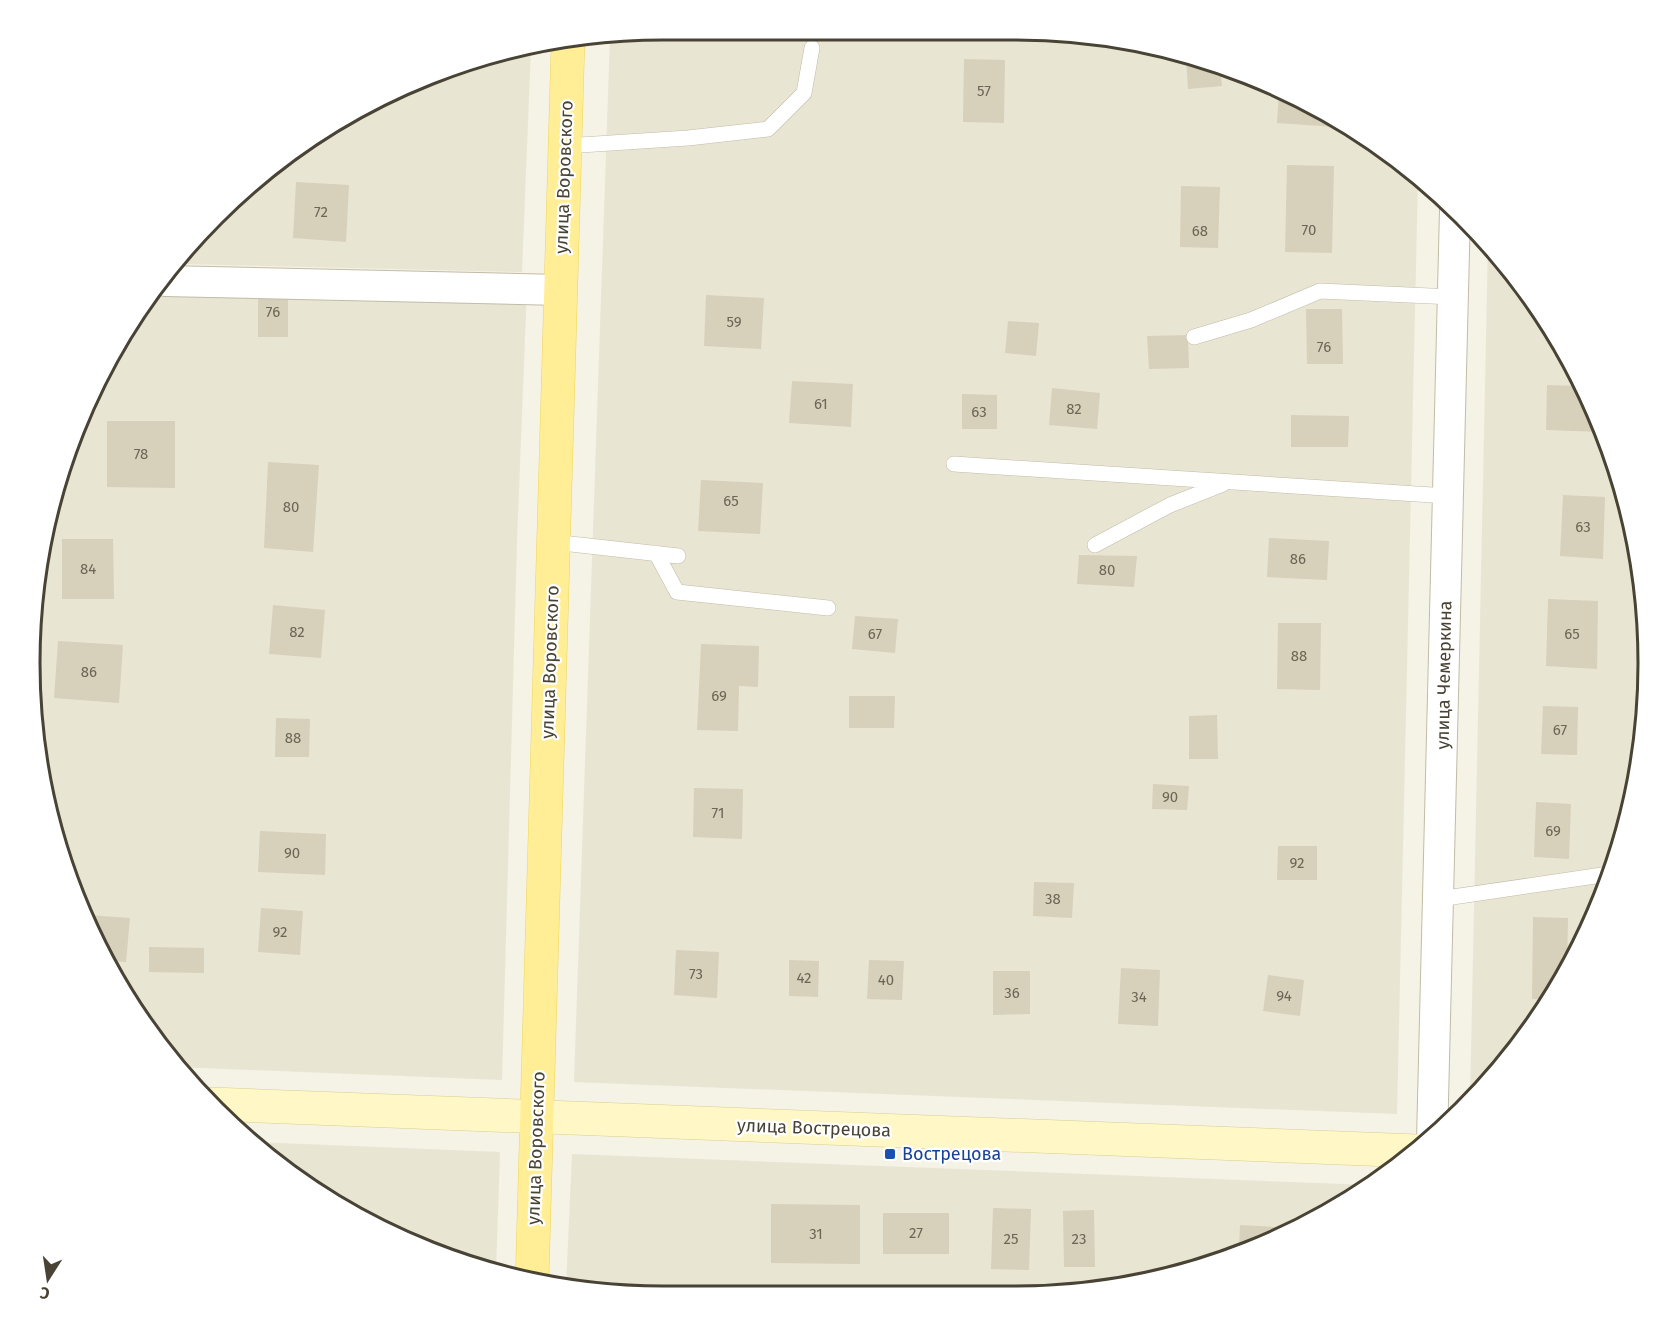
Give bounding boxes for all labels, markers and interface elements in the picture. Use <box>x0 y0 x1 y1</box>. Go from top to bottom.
house number: 57 <box>977 82 991 100</box>
street label: улица Воровского <box>550 100 578 254</box>
house number: 72 <box>314 203 328 221</box>
house number: 70 <box>1302 221 1316 239</box>
house number: 68 <box>1192 222 1208 240</box>
house number: 76 <box>266 303 280 321</box>
house number: 59 <box>726 313 742 331</box>
house number: 76 <box>1317 338 1331 356</box>
house number: 61 <box>814 395 828 413</box>
house number: 82 <box>1066 400 1082 418</box>
house number: 63 <box>971 403 987 421</box>
house number: 78 <box>134 445 148 463</box>
house number: 65 <box>723 492 739 510</box>
house number: 80 <box>283 498 299 516</box>
house number: 63 <box>1575 518 1591 536</box>
house number: 86 <box>1290 550 1306 568</box>
house number: 84 <box>80 560 96 578</box>
house number: 80 <box>1099 561 1115 579</box>
street label: улица Воровского <box>536 585 564 739</box>
street label: улица Чемеркина <box>1432 600 1456 750</box>
house number: 82 <box>289 623 305 641</box>
house number: 67 <box>868 625 882 643</box>
house number: 65 <box>1564 625 1580 643</box>
house number: 88 <box>1291 647 1307 665</box>
house number: 86 <box>81 663 97 681</box>
house number: 69 <box>711 687 727 705</box>
house number: 67 <box>1553 721 1567 739</box>
house number: 88 <box>285 729 301 747</box>
house number: 90 <box>1162 788 1178 806</box>
house number: 71 <box>712 804 724 822</box>
house number: 69 <box>1545 822 1561 840</box>
house number: 90 <box>284 844 300 862</box>
house number: 92 <box>1290 854 1304 872</box>
house number: 38 <box>1045 890 1061 908</box>
house number: 92 <box>273 923 287 941</box>
house number: 73 <box>689 965 703 983</box>
house number: 42 <box>796 969 812 987</box>
house number: 40 <box>878 971 894 989</box>
house number: 36 <box>1004 984 1020 1002</box>
house number: 94 <box>1276 987 1292 1005</box>
house number: 34 <box>1131 988 1147 1006</box>
street label: улица Воровского <box>522 1071 550 1225</box>
street label: улица Вострецова <box>737 1114 891 1142</box>
place label: Вострецова <box>902 1143 1001 1165</box>
marker: Вострецова <box>883 1147 897 1161</box>
house number: 27 <box>909 1224 923 1242</box>
house number: 31 <box>809 1225 823 1243</box>
house number: 25 <box>1004 1230 1018 1248</box>
house number: 23 <box>1072 1230 1086 1248</box>
north arrow <box>18 1249 78 1309</box>
text: С <box>38 1283 51 1303</box>

